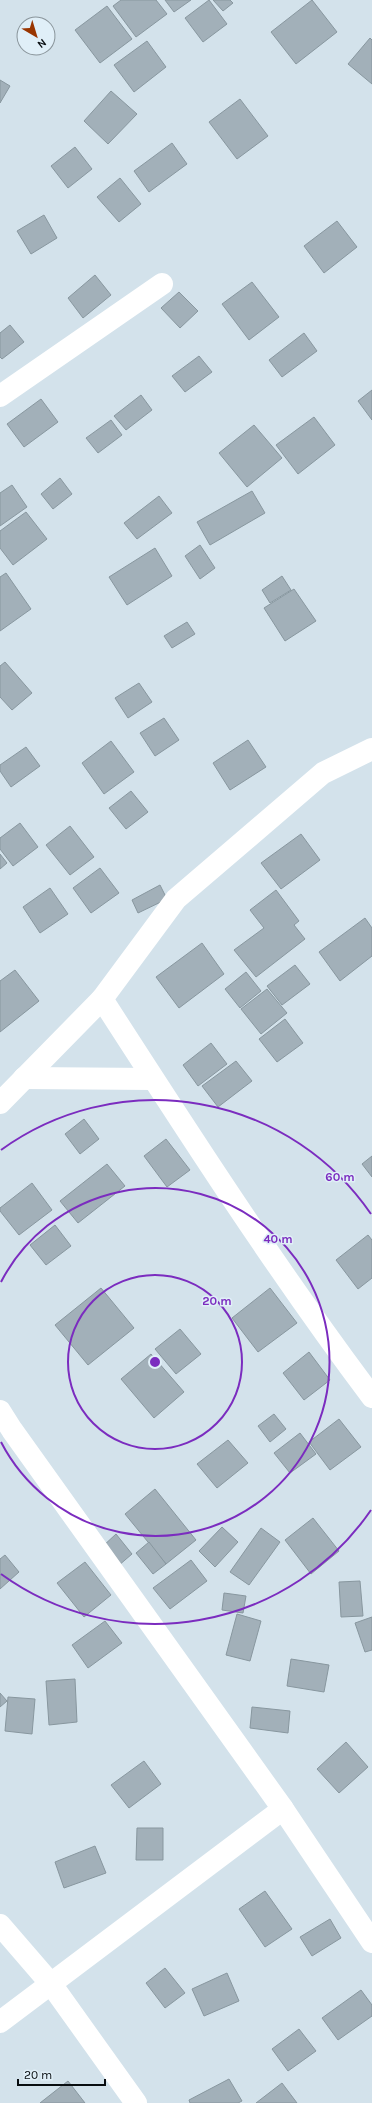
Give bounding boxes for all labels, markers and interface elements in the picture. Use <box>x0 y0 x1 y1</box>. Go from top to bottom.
north arrow <box>16 16 56 56</box>
text: N <box>35 36 49 51</box>
text: 60 m <box>325 1170 355 1184</box>
text: 40 m <box>263 1232 293 1246</box>
text: 20 m <box>202 1294 232 1308</box>
centre of rings <box>148 1355 162 1369</box>
scale bar <box>18 2061 105 2087</box>
text: 20 m <box>24 2068 52 2082</box>

